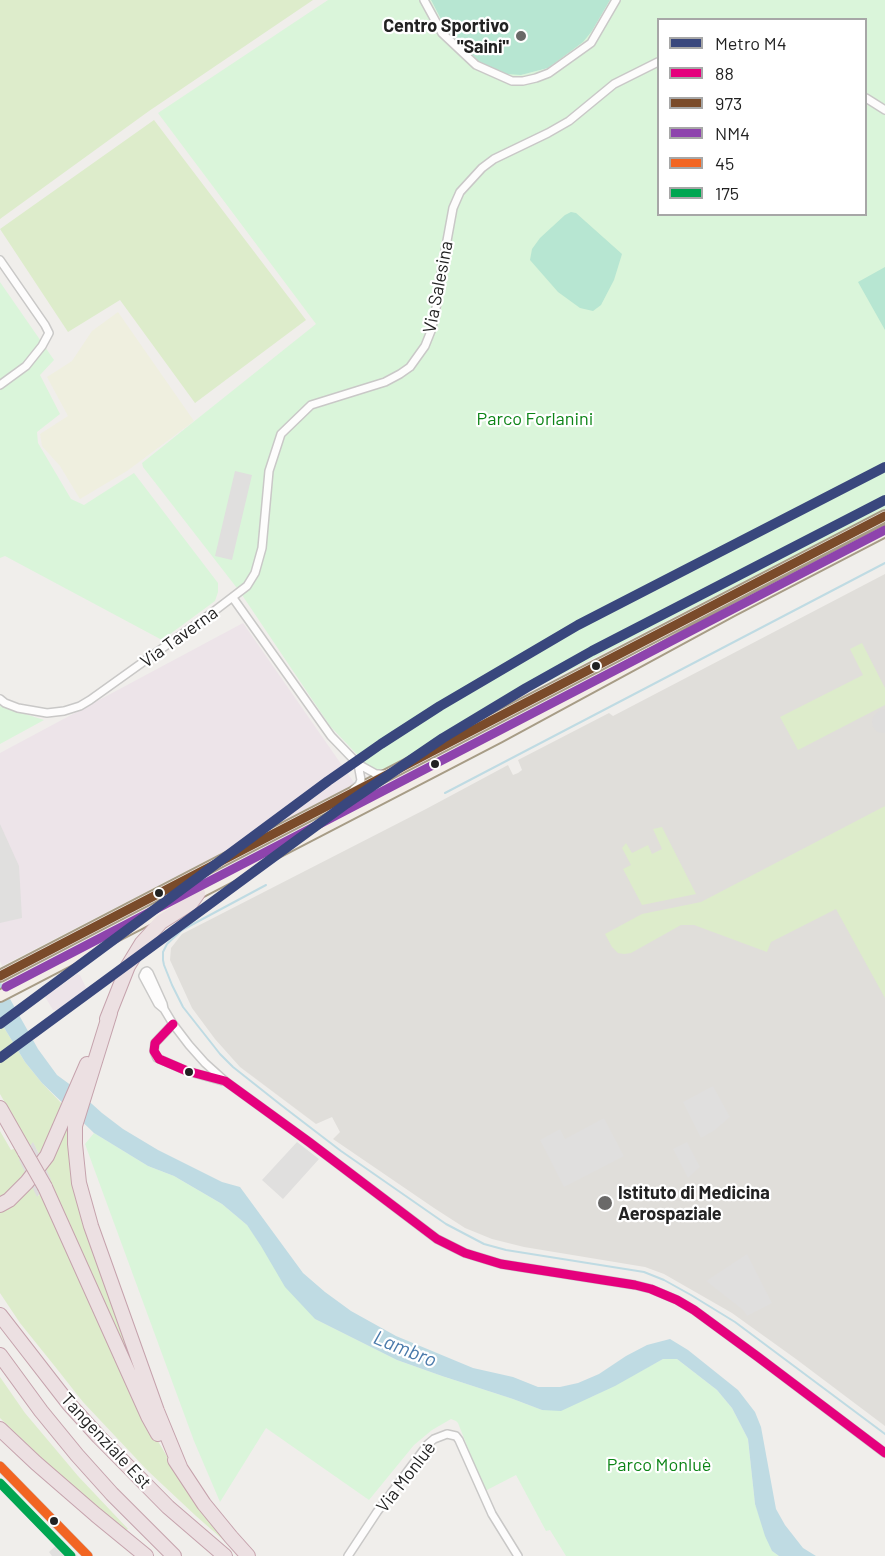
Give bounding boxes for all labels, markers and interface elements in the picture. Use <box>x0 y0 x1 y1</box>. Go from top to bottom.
place label: Centro Sportivo "Saini" <box>383 15 509 57</box>
legend <box>657 18 867 216</box>
marker: Centro Sportivo "Saini" <box>514 29 528 43</box>
text: Metro M4 <box>715 32 787 54</box>
text: 88 <box>715 62 734 84</box>
text: 973 <box>715 92 742 114</box>
text: NM4 <box>715 122 750 144</box>
text: 45 <box>715 152 734 174</box>
text: 175 <box>715 182 739 204</box>
street label: Via Salesina <box>418 239 458 335</box>
park label: Parco Forlanini <box>477 408 593 430</box>
street label: Via Taverna <box>136 602 222 672</box>
unlabelled marker <box>590 660 602 672</box>
unlabelled marker <box>429 758 441 770</box>
unlabelled marker <box>153 887 165 899</box>
unlabelled marker <box>183 1066 195 1078</box>
place label: Istituto di Medicina Aerospaziale <box>618 1182 770 1224</box>
marker: Istituto di Medicina Aerospaziale <box>596 1194 614 1212</box>
water label: Lambro <box>370 1326 440 1372</box>
street label: Tangenziale Est <box>56 1389 156 1493</box>
street label: Via Monluè <box>372 1437 440 1517</box>
park label: Parco Monluè <box>607 1454 711 1476</box>
unlabelled marker <box>48 1515 60 1527</box>

